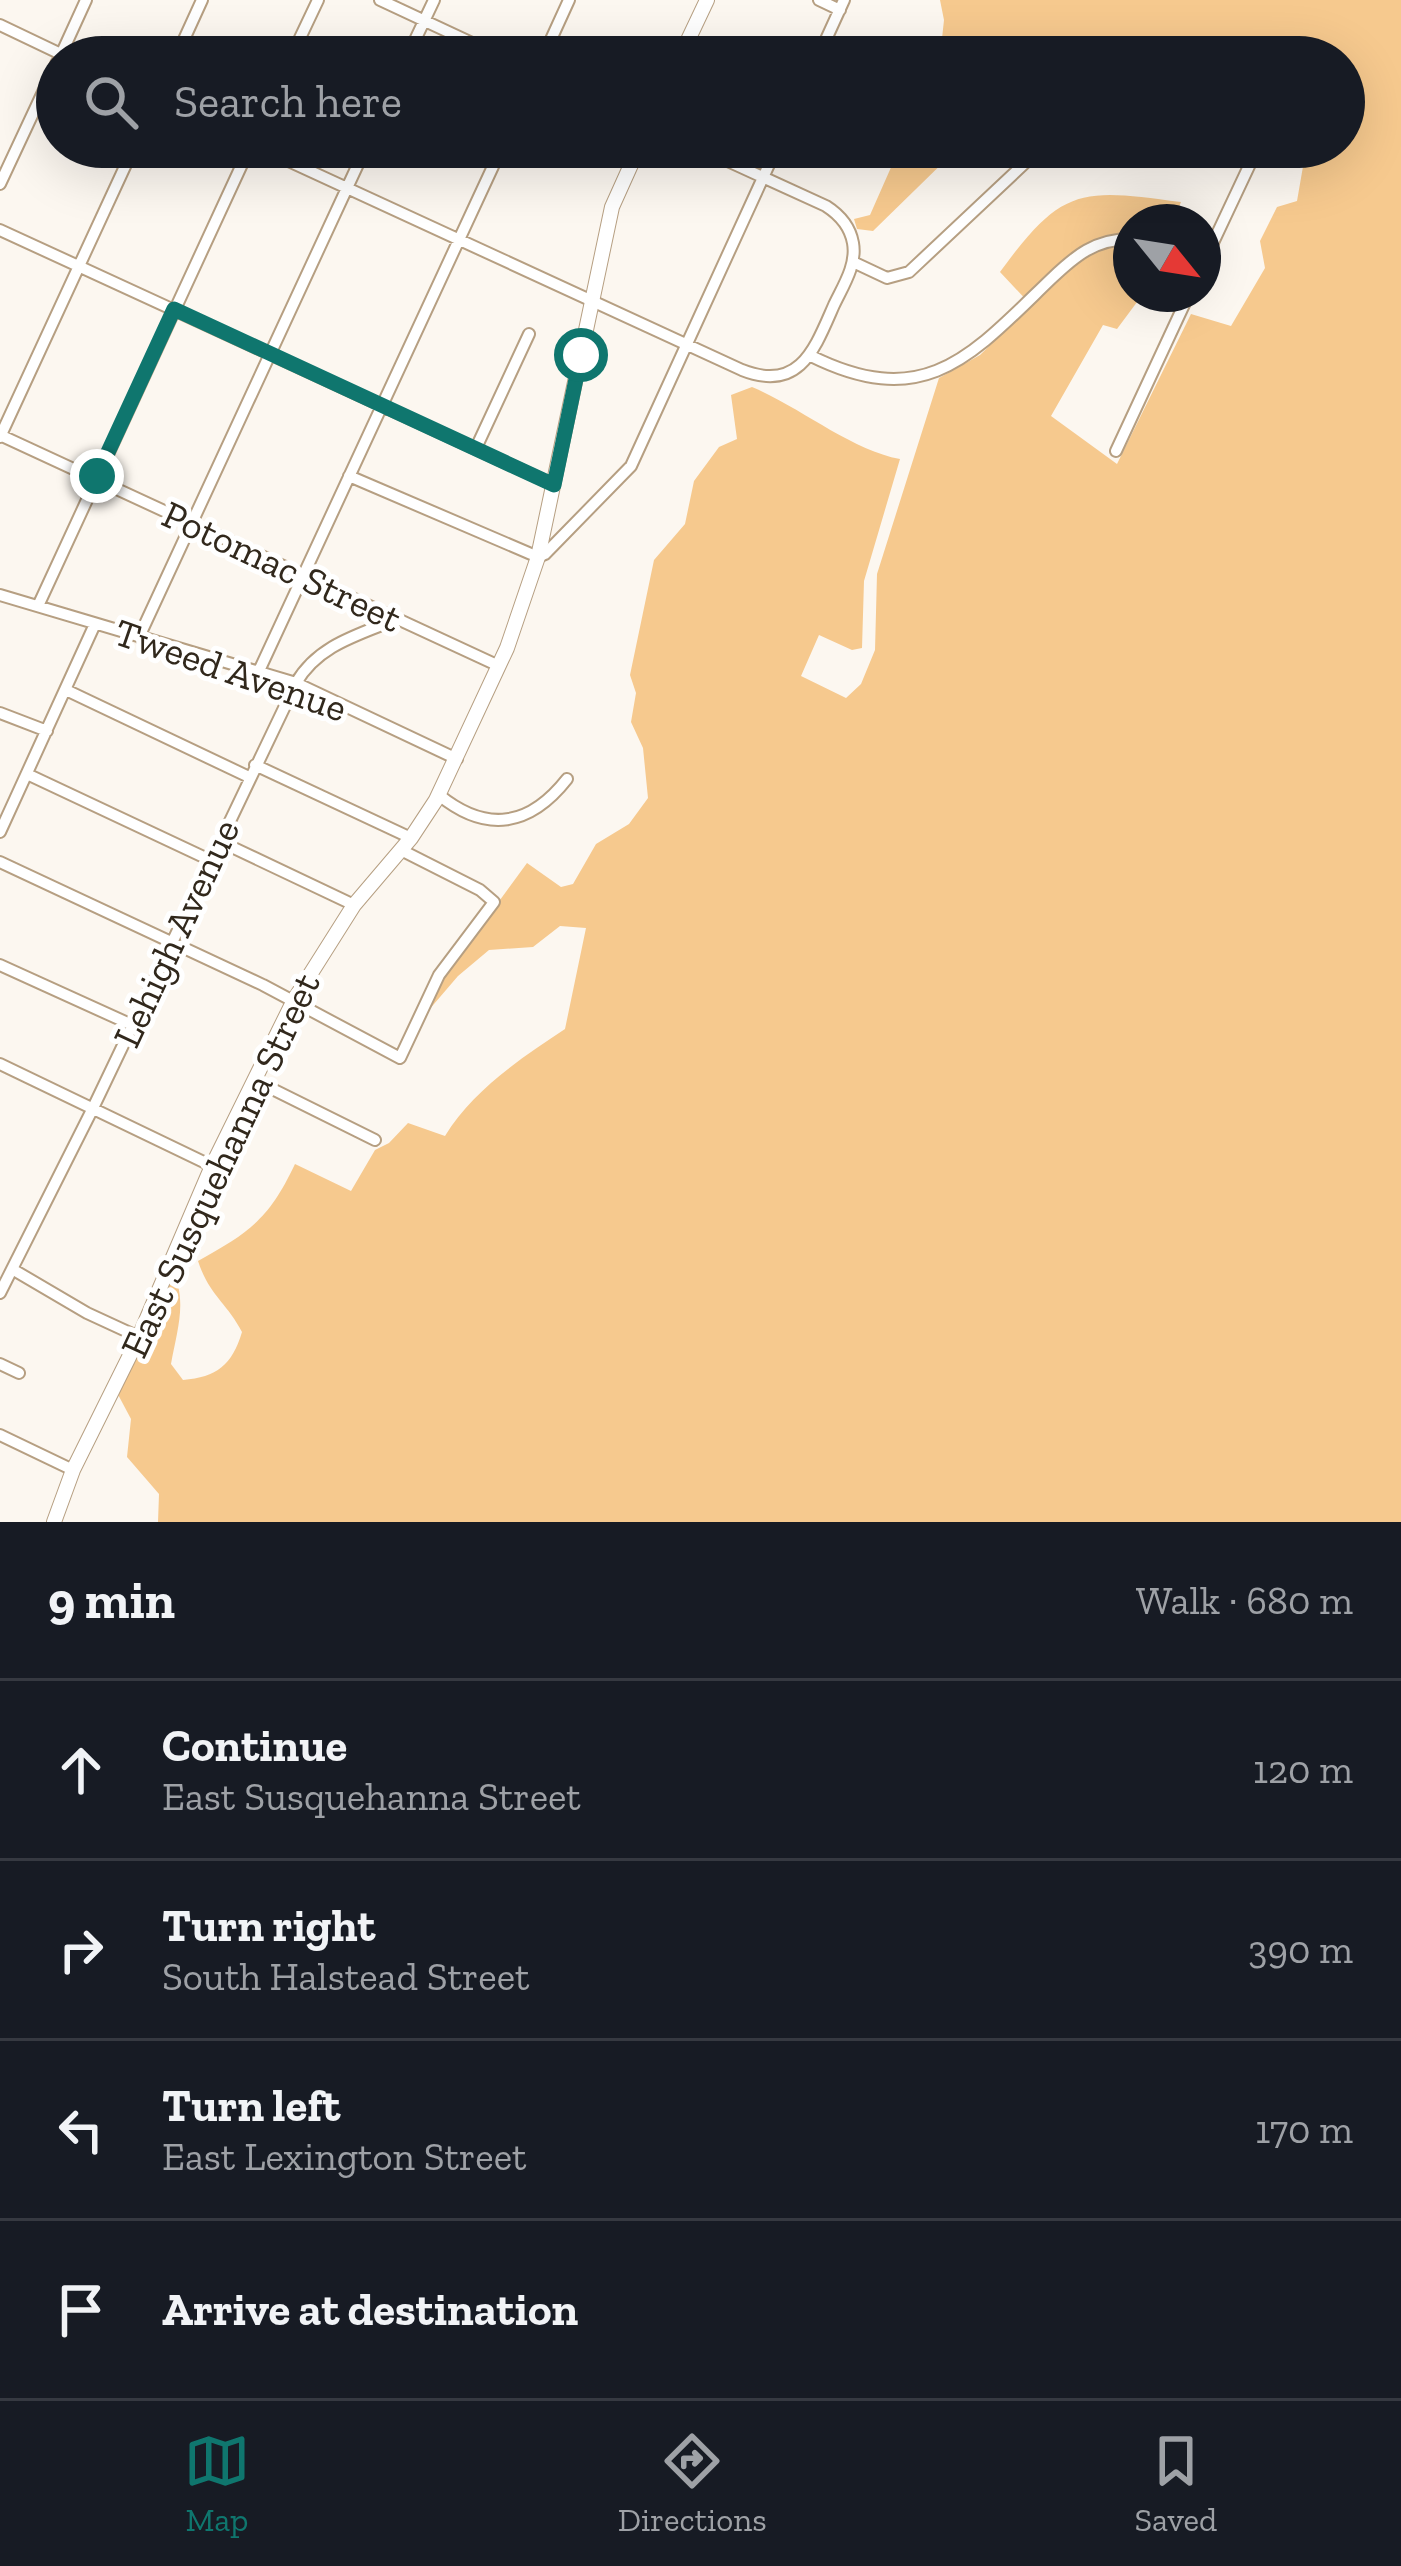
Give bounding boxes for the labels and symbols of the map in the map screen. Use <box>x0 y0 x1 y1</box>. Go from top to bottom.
north arrow <box>1113 204 1221 312</box>
route start <box>554 328 608 382</box>
route end <box>70 449 124 503</box>
street label: Potomac Street <box>155 490 409 642</box>
street label: Tweed Avenue <box>109 608 353 732</box>
street label: Lehigh Avenue <box>103 811 249 1055</box>
street label: East Susquehanna Street <box>110 965 330 1365</box>

